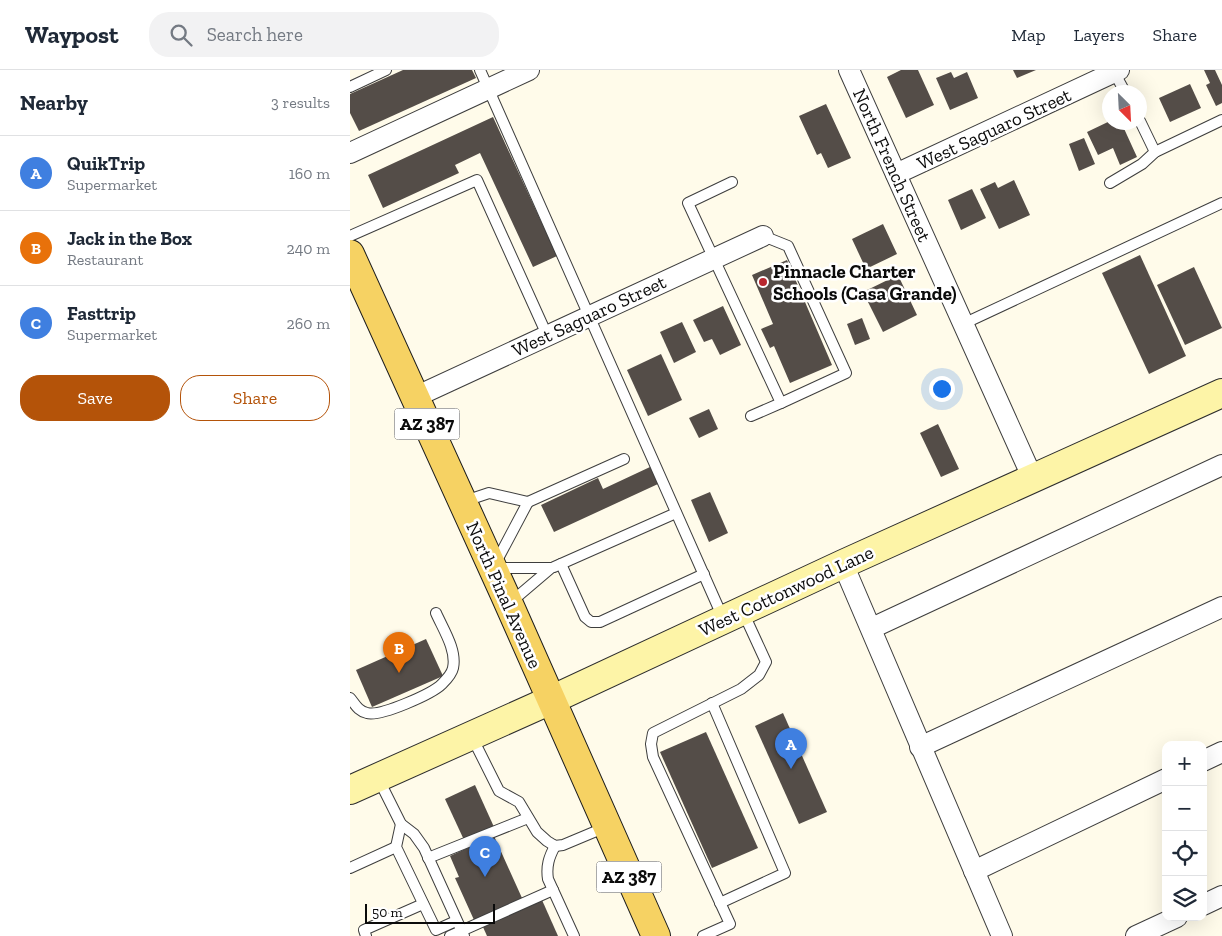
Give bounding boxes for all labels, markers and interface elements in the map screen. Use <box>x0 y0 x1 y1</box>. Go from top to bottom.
search box <box>149 12 499 57</box>
text: Waypost <box>25 20 119 49</box>
icon: search <box>167 21 195 49</box>
text: Search here <box>207 23 303 46</box>
text: Map <box>1011 24 1046 46</box>
text: Layers <box>1074 24 1125 46</box>
text: Share <box>1153 24 1197 46</box>
street label: West Saguaro Street <box>913 83 1075 175</box>
street label: North French Street <box>848 85 936 245</box>
north arrow <box>1102 85 1147 130</box>
text: Nearby <box>20 90 88 115</box>
text: 3 results <box>271 93 330 112</box>
text: QuikTrip <box>67 152 145 175</box>
text: A <box>31 164 42 183</box>
text: 160 m <box>289 164 330 183</box>
text: Supermarket <box>67 175 157 194</box>
text: Jack in the Box <box>67 227 192 250</box>
text: B <box>31 239 41 258</box>
text: 240 m <box>286 239 330 258</box>
text: Restaurant <box>67 250 143 269</box>
place label: Pinnacle Charter Schools (Casa Grande) <box>773 260 957 305</box>
street label: West Saguaro Street <box>508 270 670 362</box>
marker: Pinnacle Charter Schools (Casa Grande) <box>757 276 769 288</box>
text: Fasttrip <box>67 302 136 325</box>
text: C <box>31 314 41 333</box>
text: 260 m <box>287 314 330 333</box>
text: Supermarket <box>67 325 157 344</box>
button: Save <box>20 375 170 421</box>
button: Share <box>180 375 330 421</box>
your location <box>929 376 955 402</box>
road number: AZ 387 <box>394 408 460 439</box>
street label: North Pinal Avenue <box>461 518 547 672</box>
street label: West Cottonwood Lane <box>695 540 877 642</box>
pin: B <box>383 632 415 673</box>
pin: A <box>775 728 807 769</box>
map controls <box>1162 741 1207 921</box>
button: + <box>1162 741 1207 786</box>
button: − <box>1162 786 1207 831</box>
button: locate <box>1162 831 1207 876</box>
pin: C <box>469 836 501 877</box>
road number: AZ 387 <box>596 862 662 892</box>
button: layers <box>1162 876 1207 921</box>
scale bar <box>365 901 495 924</box>
text: 50 m <box>372 904 403 921</box>

